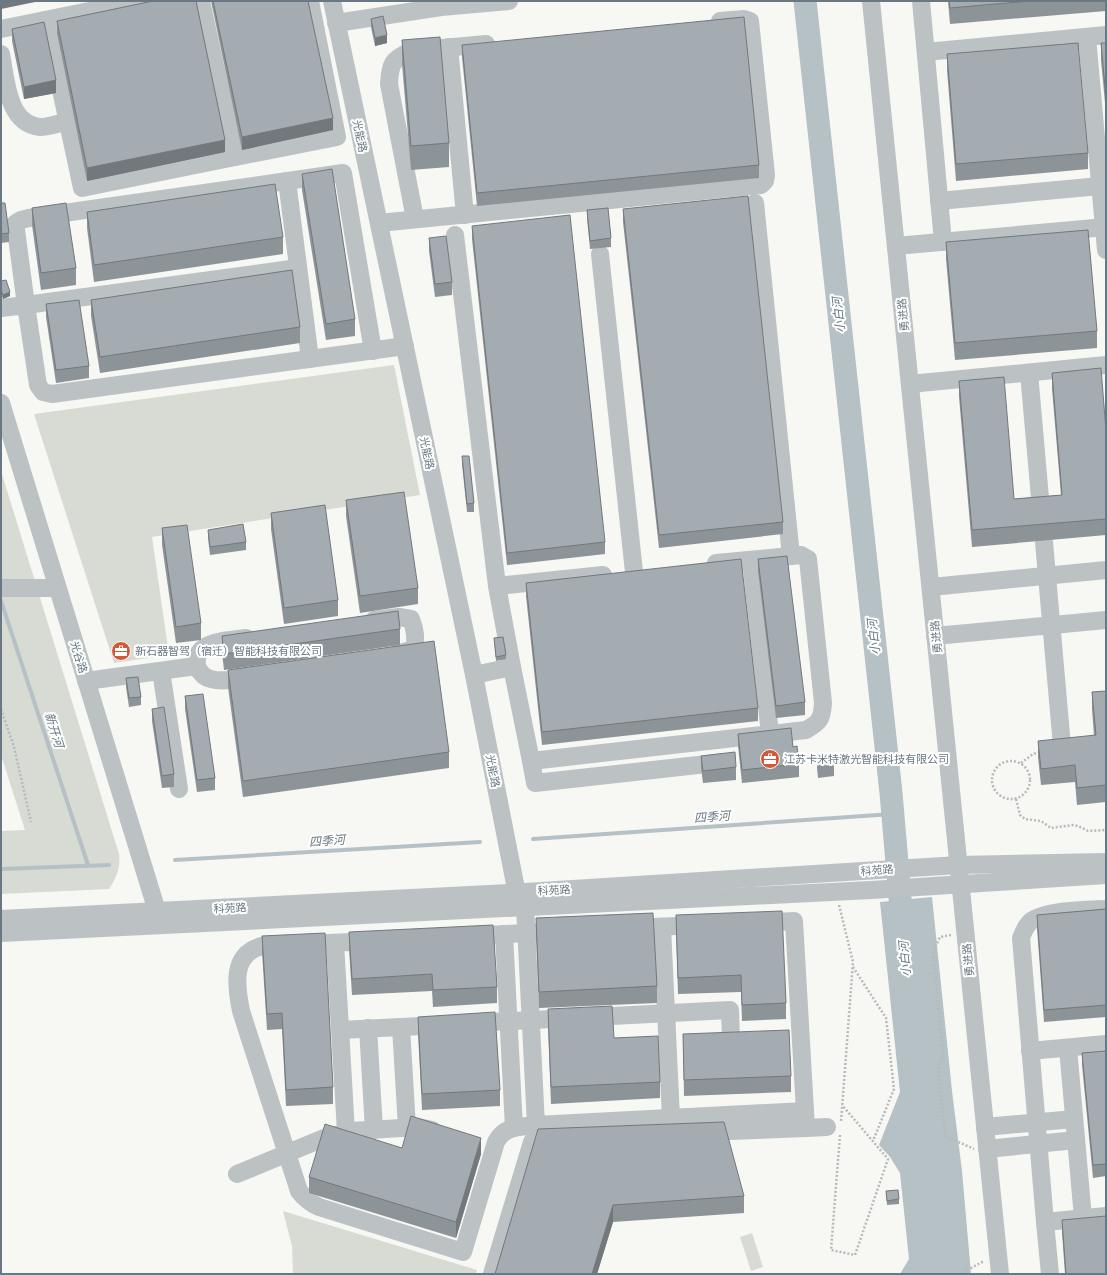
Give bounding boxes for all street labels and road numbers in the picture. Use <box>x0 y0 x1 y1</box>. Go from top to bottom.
street label: 光能路 <box>350 118 370 154</box>
street label: 勇进路 <box>894 298 912 332</box>
street label: 光能路 <box>417 435 437 471</box>
street label: 勇进路 <box>927 620 945 654</box>
street label: 光谷路 <box>67 639 91 675</box>
street label: 光能路 <box>483 753 503 789</box>
street label: 科苑路 <box>860 862 894 878</box>
street label: 科苑路 <box>537 882 571 898</box>
street label: 科苑路 <box>213 900 247 916</box>
street label: 勇进路 <box>959 943 977 977</box>

